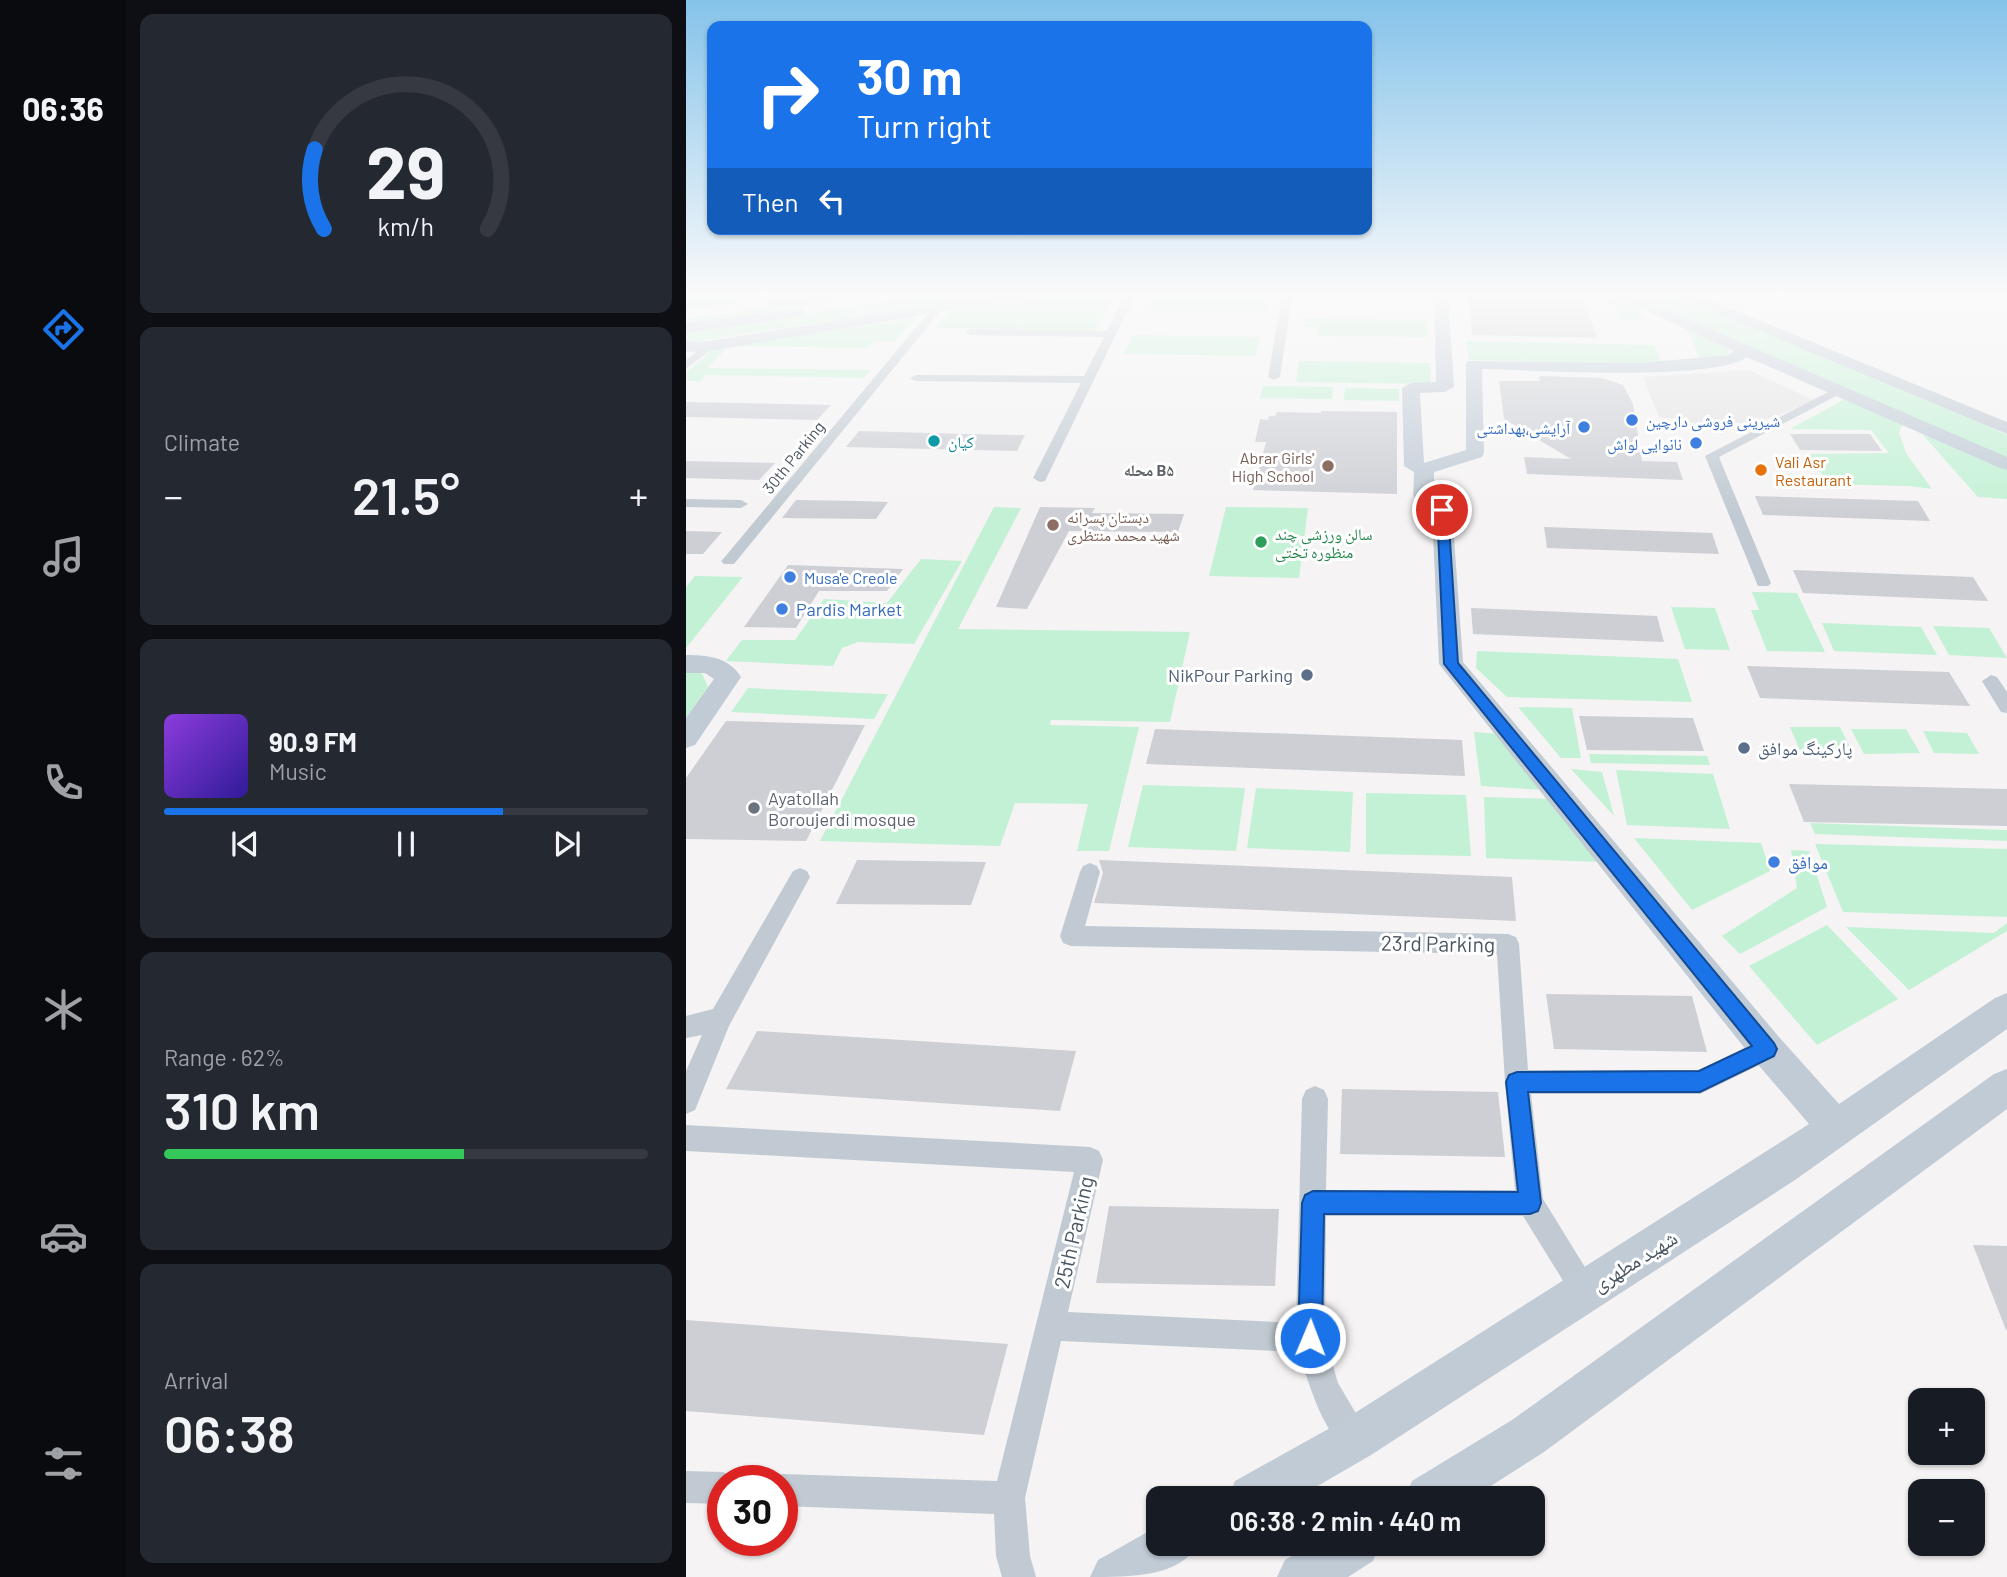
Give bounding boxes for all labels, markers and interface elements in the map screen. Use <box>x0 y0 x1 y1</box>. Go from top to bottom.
text: 30 m <box>857 46 962 105</box>
icon: right <box>742 49 833 140</box>
text: 06:36 <box>22 89 104 127</box>
text: Turn right <box>857 106 992 144</box>
text: 29 <box>366 127 446 215</box>
icon: left <box>813 182 851 220</box>
text: Then <box>742 186 799 217</box>
text: km/h <box>378 211 434 241</box>
icon: directions <box>39 305 88 354</box>
place label: شیرینی فروشی دارچین <box>1646 411 1780 432</box>
marker: شیرینی فروشی دارچین <box>1624 412 1640 428</box>
street label: 30th Parking <box>758 417 828 497</box>
place label: آرایشی،بهداشتی <box>1477 418 1571 439</box>
marker: آرایشی،بهداشتی <box>1576 419 1592 435</box>
text: Climate <box>164 428 240 456</box>
place label: کیان <box>948 432 974 453</box>
marker: کیان <box>926 433 942 449</box>
place label: نانوایی لواش <box>1607 434 1682 455</box>
marker: نانوایی لواش <box>1688 435 1704 451</box>
place label: Abrar Girls' High School <box>1232 448 1314 485</box>
place label: Vali Asr Restaurant <box>1775 452 1852 489</box>
marker: Abrar Girls' High School <box>1320 458 1336 474</box>
district label: محله B۵ <box>1124 460 1174 479</box>
marker: Vali Asr Restaurant <box>1753 462 1769 478</box>
text: 21.5° <box>352 463 460 525</box>
text: − <box>164 472 183 518</box>
text: + <box>629 472 648 518</box>
pin <box>1412 480 1472 540</box>
icon: arrive <box>1423 491 1461 529</box>
place label: دبستان پسرانه شهید محمد منتظری <box>1067 507 1180 546</box>
marker: دبستان پسرانه شهید محمد منتظری <box>1045 517 1061 533</box>
place label: سالن ورزشی چند منظوره تختی <box>1275 524 1373 563</box>
icon: music <box>39 532 88 581</box>
marker: سالن ورزشی چند منظوره تختی <box>1253 534 1269 550</box>
place label: Musa'e Creole <box>804 568 897 587</box>
marker: Musa'e Creole <box>782 569 798 585</box>
place label: Pardis Market <box>796 598 902 620</box>
marker: Pardis Market <box>774 601 790 617</box>
place label: NikPour Parking <box>1168 664 1293 686</box>
marker: NikPour Parking <box>1299 667 1315 683</box>
text: 90.9 FM <box>269 726 357 757</box>
place label: پارکینگ موافق <box>1758 737 1852 760</box>
marker: پارکینگ موافق <box>1736 740 1752 756</box>
text: Music <box>269 757 327 785</box>
icon: phone <box>39 758 88 807</box>
place label: Ayatollah Boroujerdi mosque <box>768 787 916 830</box>
marker: Ayatollah Boroujerdi mosque <box>746 800 762 816</box>
icon: previous <box>226 825 264 863</box>
icon: pause <box>387 825 425 863</box>
icon: next <box>548 825 586 863</box>
place label: موافق <box>1788 851 1828 874</box>
marker: موافق <box>1766 854 1782 870</box>
street label: 23rd Parking <box>1381 930 1495 956</box>
icon: climate <box>39 985 88 1034</box>
text: Range · 62% <box>164 1043 285 1071</box>
text: 310 km <box>164 1078 320 1140</box>
street label: 25th Parking <box>1048 1173 1098 1291</box>
icon: car <box>39 1212 88 1261</box>
street label: شهید مطهری <box>1587 1224 1682 1297</box>
position arrow <box>1273 1301 1347 1375</box>
text: Arrival <box>164 1366 228 1394</box>
map controls <box>1908 1388 1985 1556</box>
button: + <box>1908 1388 1985 1465</box>
text: 06:38 <box>164 1401 295 1463</box>
icon: filters <box>39 1439 88 1488</box>
speed limit sign: 30 <box>707 1465 798 1556</box>
button: − <box>1908 1479 1985 1556</box>
text: 06:38 · 2 min · 440 m <box>1230 1505 1461 1536</box>

